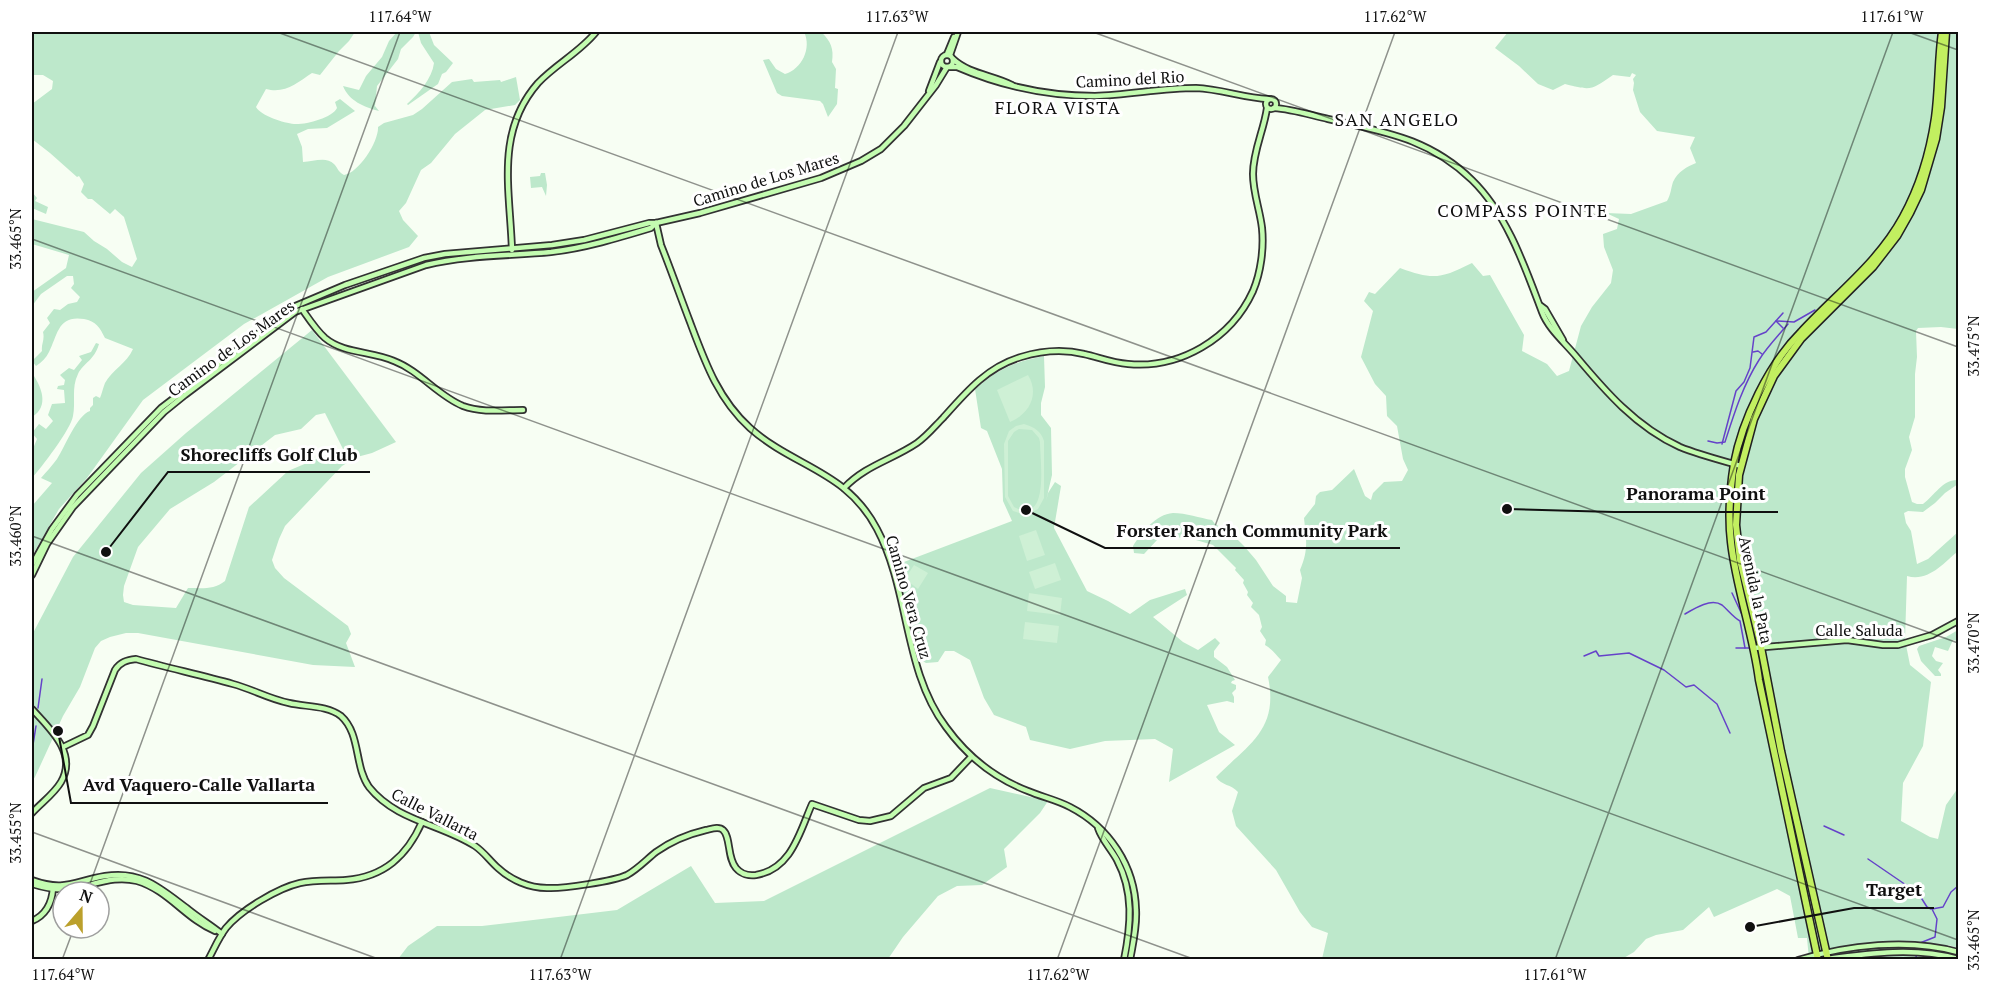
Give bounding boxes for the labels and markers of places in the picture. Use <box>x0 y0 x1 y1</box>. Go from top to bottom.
callout: Shorecliffs Golf Club <box>168 436 370 472</box>
callout: Panorama Point <box>1614 476 1778 512</box>
callout: Forster Ranch Community Park <box>1105 512 1400 548</box>
callout: Avd Vaquero-Calle Vallarta <box>71 767 328 803</box>
callout: Target <box>1854 872 1934 908</box>

